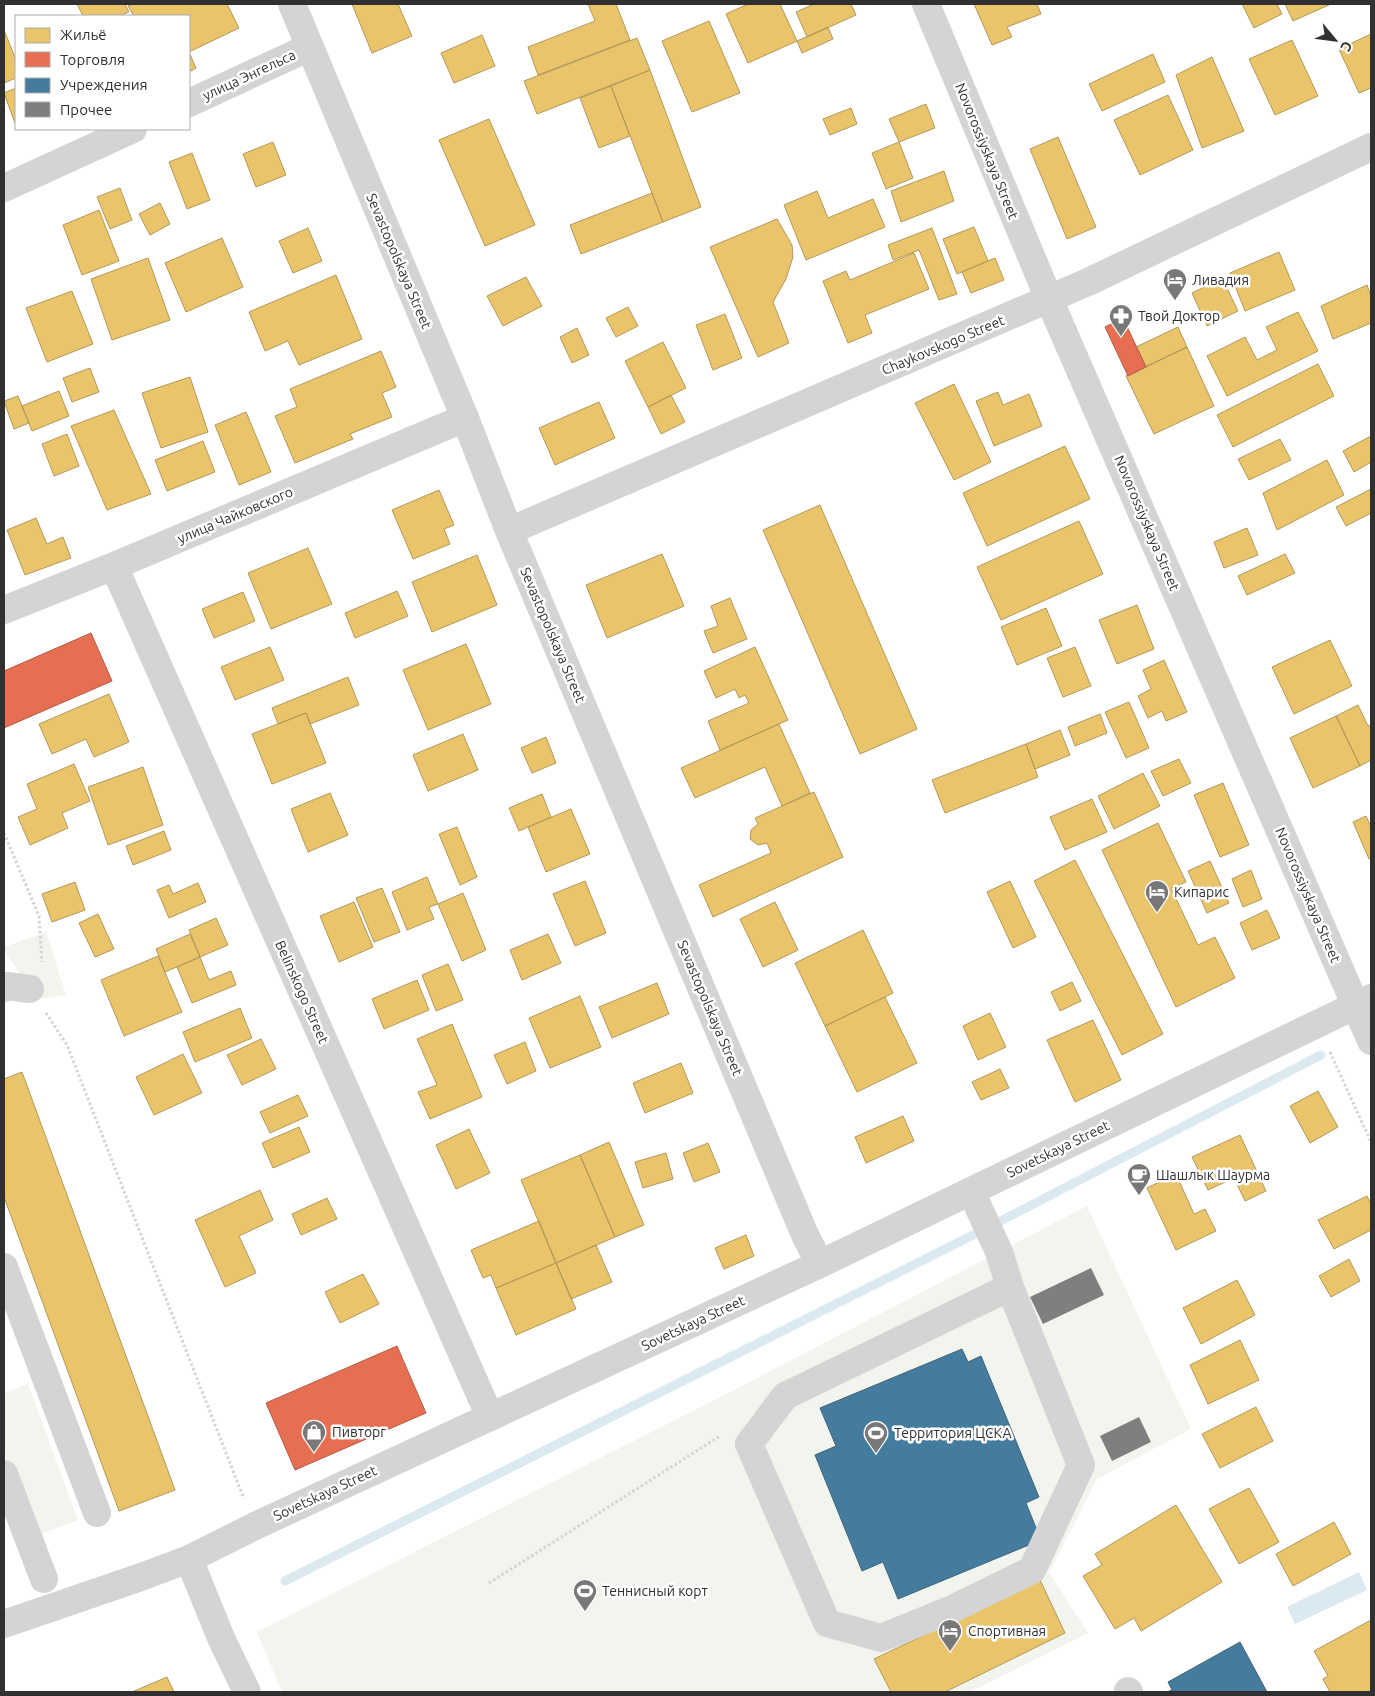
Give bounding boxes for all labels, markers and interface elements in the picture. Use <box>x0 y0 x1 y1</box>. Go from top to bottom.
legend <box>15 15 190 130</box>
north arrow <box>1310 15 1360 65</box>
text: Жильё <box>60 26 107 43</box>
text: С <box>1337 39 1356 54</box>
street label: улица Энгельса <box>200 46 298 104</box>
text: Торговля <box>60 51 125 68</box>
text: Учреждения <box>60 76 148 93</box>
street label: Novorossiyskaya Street <box>952 81 1022 222</box>
text: Прочее <box>60 101 112 118</box>
street label: Sevastopolskaya Street <box>363 191 435 332</box>
hotel icon: Ливадия <box>1162 267 1188 301</box>
place label: Ливадия <box>1192 272 1249 288</box>
pharmacy icon: Твой Доктор <box>1108 303 1134 337</box>
place label: Твой Доктор <box>1138 308 1220 324</box>
street label: Chaykovskogo Street <box>879 312 1007 378</box>
street label: Novorossiyskaya Street <box>1111 453 1183 594</box>
street label: улица Чайковского <box>175 483 295 547</box>
street label: Sevastopolskaya Street <box>517 565 589 706</box>
street label: Novorossiyskaya Street <box>1272 825 1344 966</box>
hotel icon: Кипарис <box>1144 879 1170 913</box>
place label: Кипарис <box>1174 884 1230 900</box>
street label: Belinskogo Street <box>272 938 332 1047</box>
street label: Sevastopolskaya Street <box>674 938 746 1079</box>
street label: Sovetskaya Street <box>1004 1117 1112 1181</box>
cafe icon: Шашлык Шаурма <box>1126 1162 1152 1196</box>
place label: Шашлык Шаурма <box>1156 1167 1270 1183</box>
street label: Sovetskaya Street <box>639 1292 748 1354</box>
shop icon: Пивторг <box>301 1419 327 1453</box>
sports icon: Территория ЦСКА <box>863 1420 889 1454</box>
place label: Пивторг <box>332 1424 386 1440</box>
place label: Территория ЦСКА <box>894 1425 1012 1441</box>
street label: Sovetskaya Street <box>271 1462 380 1524</box>
sports icon: Теннисный корт <box>572 1578 598 1612</box>
place label: Теннисный корт <box>602 1583 708 1599</box>
hotel icon: Спортивная <box>937 1618 963 1652</box>
place label: Спортивная <box>968 1623 1046 1639</box>

